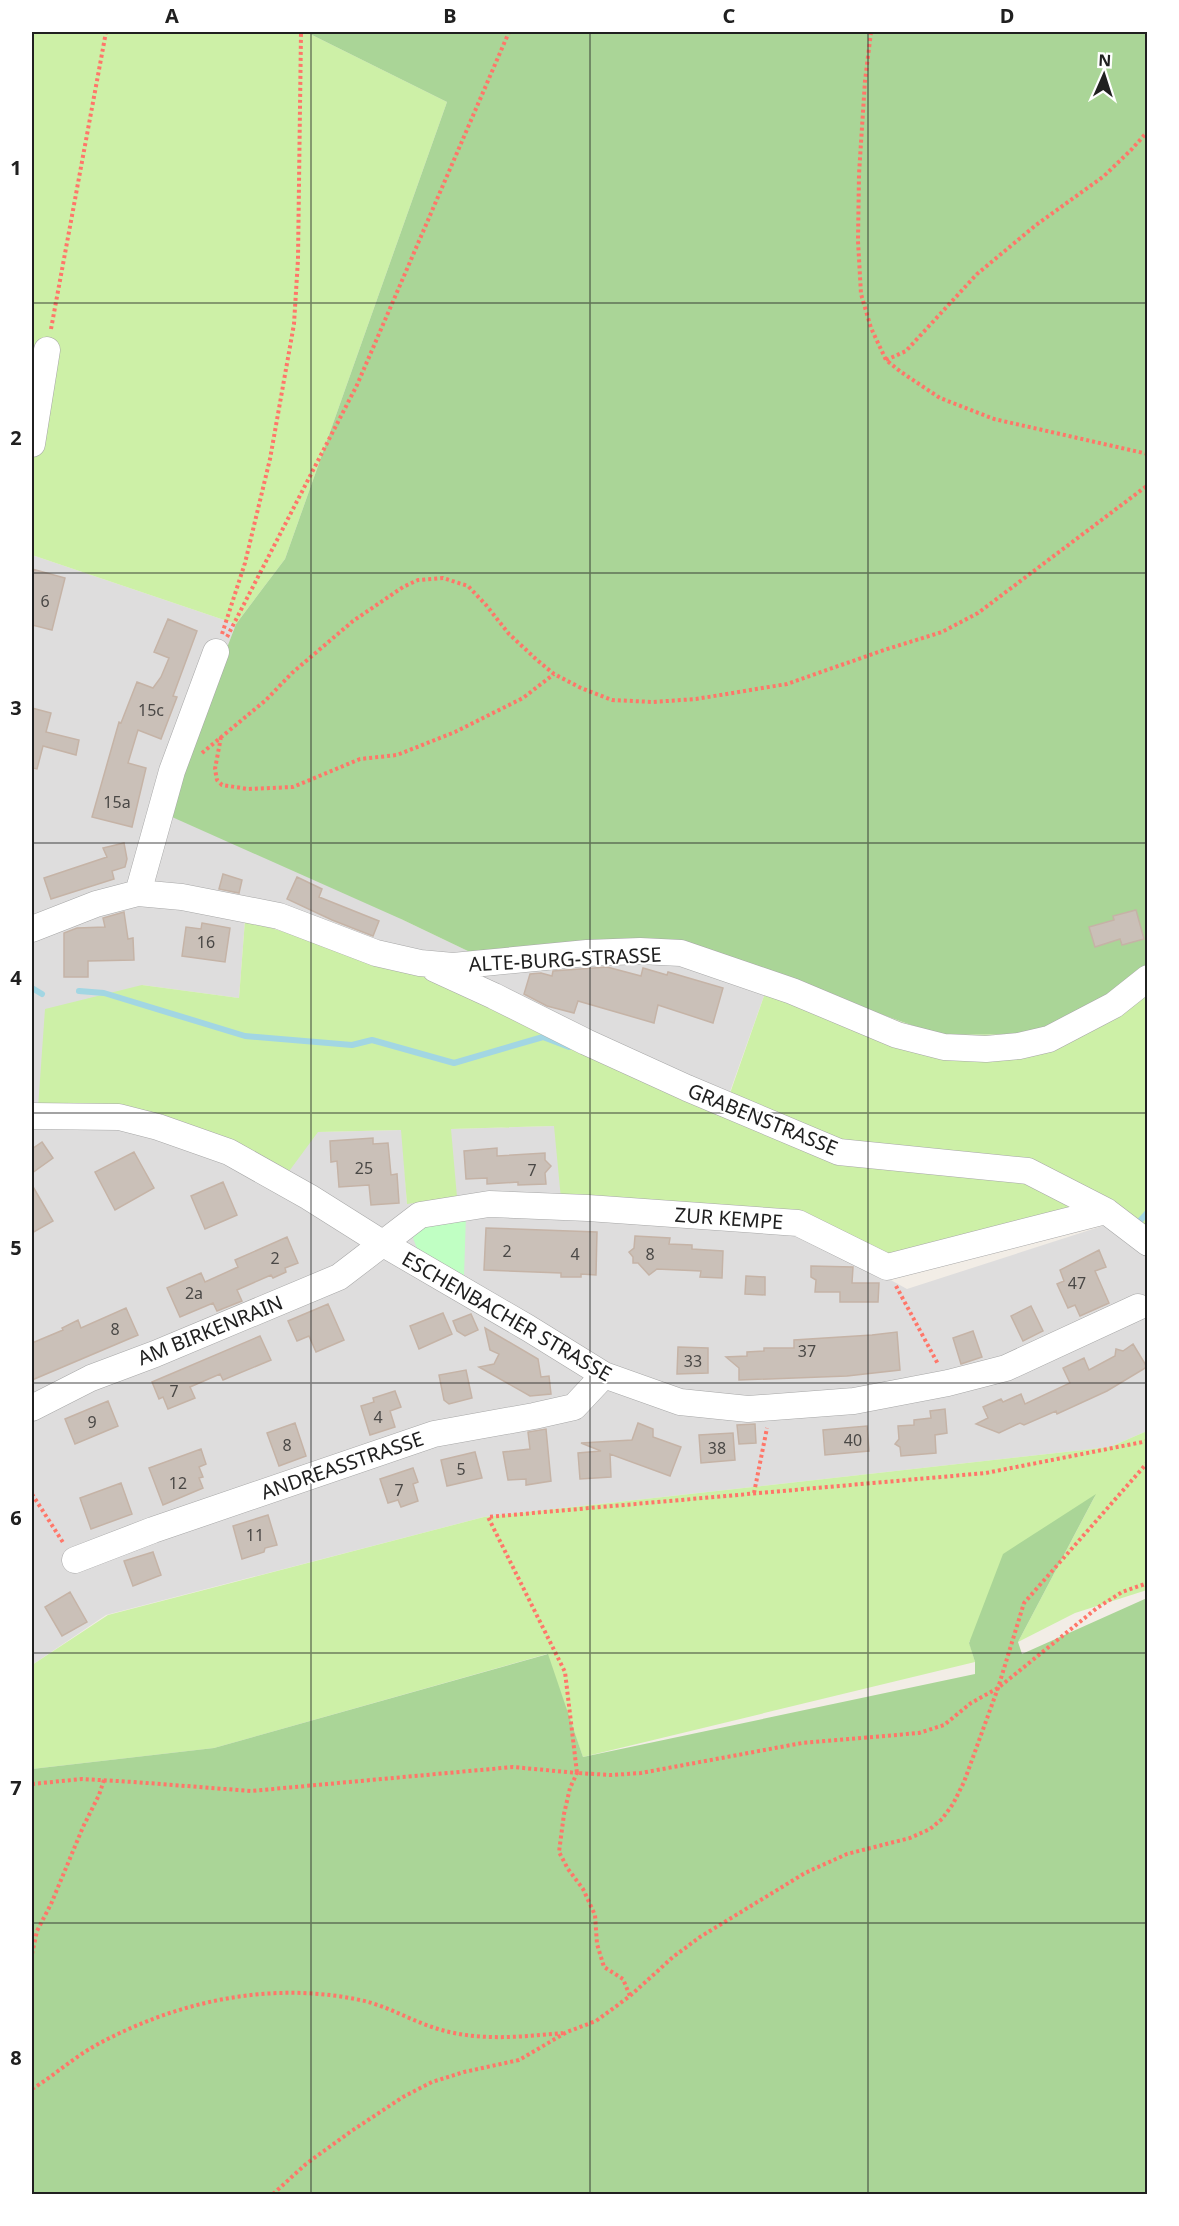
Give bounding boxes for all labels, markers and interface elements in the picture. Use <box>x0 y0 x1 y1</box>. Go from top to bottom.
text: A <box>165 2 179 29</box>
text: B <box>443 2 457 29</box>
text: C <box>723 2 736 29</box>
text: D <box>1000 2 1014 29</box>
north arrow <box>1074 45 1134 105</box>
text: N <box>1098 49 1112 71</box>
text: 1 <box>10 154 22 181</box>
text: 2 <box>10 424 22 451</box>
house number: 6 <box>40 590 50 612</box>
text: 3 <box>10 694 22 721</box>
house number: 15c <box>138 699 164 721</box>
house number: 15a <box>103 791 131 813</box>
house number: 16 <box>197 931 215 953</box>
street label: ALTE-BURG-STRASSE <box>468 940 662 978</box>
text: 4 <box>10 964 22 991</box>
street label: GRABENSTRASSE <box>684 1077 842 1161</box>
house number: 25 <box>355 1157 373 1179</box>
house number: 7 <box>527 1159 537 1181</box>
street label: ZUR KEMPE <box>674 1201 784 1235</box>
text: 5 <box>10 1234 22 1261</box>
house number: 2 <box>502 1240 512 1262</box>
house number: 4 <box>570 1243 580 1265</box>
house number: 8 <box>645 1243 655 1265</box>
street label: ESCHENBACHER STRASSE <box>397 1245 617 1387</box>
house number: 2 <box>270 1247 280 1269</box>
house number: 47 <box>1068 1272 1086 1294</box>
house number: 2a <box>185 1282 203 1304</box>
street label: AM BIRKENRAIN <box>133 1289 287 1371</box>
house number: 8 <box>110 1318 120 1340</box>
house number: 37 <box>798 1340 816 1362</box>
house number: 33 <box>684 1350 702 1372</box>
house number: 7 <box>169 1380 179 1402</box>
house number: 4 <box>373 1406 383 1428</box>
house number: 9 <box>87 1411 97 1433</box>
street label: ANDREASSTRASSE <box>257 1425 427 1505</box>
house number: 40 <box>844 1429 862 1451</box>
house number: 8 <box>282 1434 292 1456</box>
house number: 38 <box>708 1437 726 1459</box>
house number: 5 <box>456 1458 466 1480</box>
house number: 12 <box>169 1472 187 1494</box>
house number: 7 <box>394 1479 404 1501</box>
text: 6 <box>10 1504 22 1531</box>
house number: 11 <box>246 1524 264 1546</box>
text: 7 <box>10 1774 22 1801</box>
text: 8 <box>10 2044 22 2071</box>

